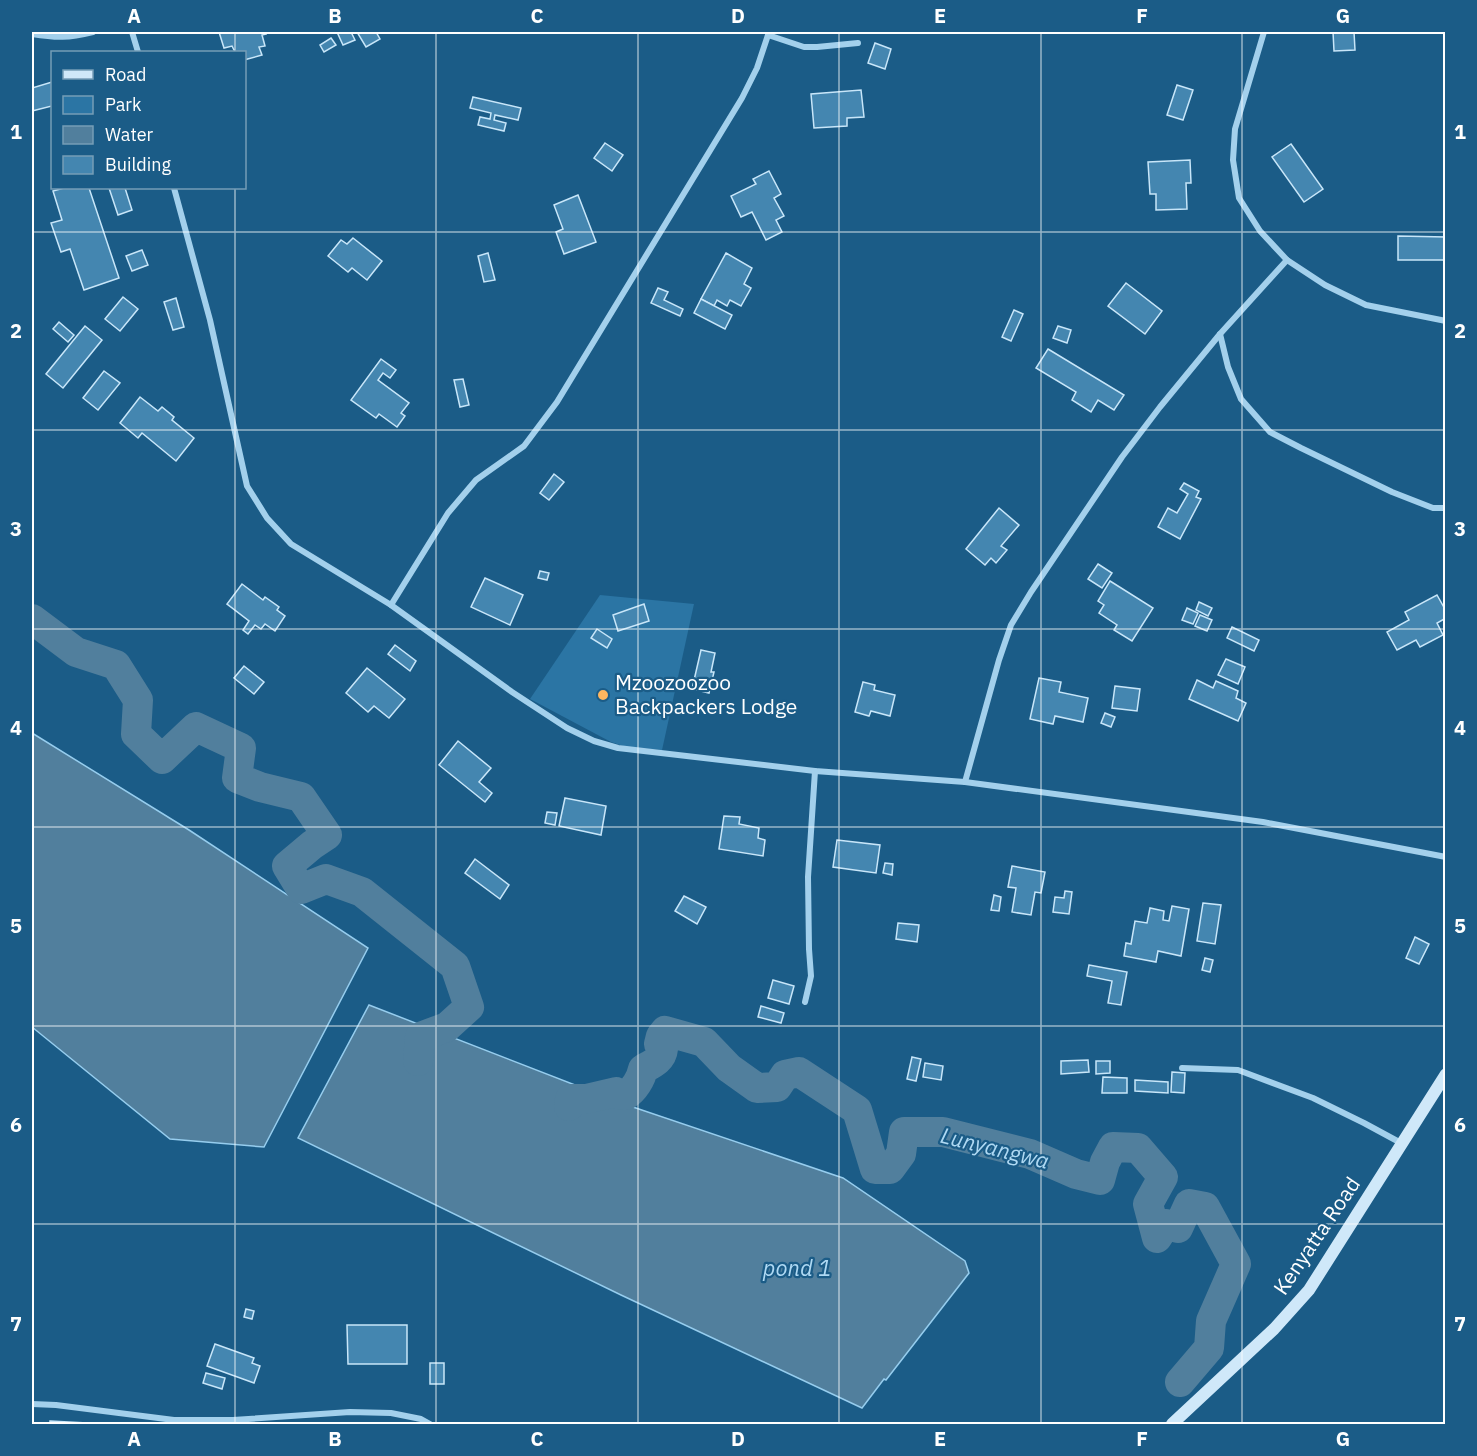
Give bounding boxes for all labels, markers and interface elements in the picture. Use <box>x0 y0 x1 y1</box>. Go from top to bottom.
text: A <box>127 2 141 29</box>
text: B <box>328 2 342 29</box>
text: C <box>530 2 544 29</box>
text: D <box>731 2 745 29</box>
text: E <box>934 2 946 29</box>
text: F <box>1136 2 1148 29</box>
text: G <box>1336 2 1350 29</box>
legend <box>51 51 246 189</box>
text: Road <box>105 63 146 86</box>
text: Park <box>105 93 142 116</box>
text: 1 <box>10 118 22 145</box>
text: 1 <box>1454 118 1466 145</box>
text: Water <box>105 123 154 146</box>
text: Building <box>105 153 172 176</box>
text: 2 <box>10 317 22 344</box>
text: 2 <box>1454 317 1466 344</box>
text: 3 <box>10 515 22 542</box>
text: 3 <box>1454 515 1466 542</box>
place label: Mzoozoozoo Backpackers Lodge <box>615 668 797 720</box>
marker: Mzoozoozoo Backpackers Lodge <box>596 688 610 702</box>
text: 4 <box>10 714 22 741</box>
text: 4 <box>1454 714 1466 741</box>
text: 5 <box>10 912 22 939</box>
text: 5 <box>1454 912 1466 939</box>
text: 6 <box>10 1111 22 1138</box>
text: 6 <box>1454 1111 1466 1138</box>
water label: Lunyangwa <box>938 1120 1052 1175</box>
street label: Kenyatta Road <box>1266 1171 1366 1300</box>
water label: pond 1 <box>762 1253 831 1282</box>
text: 7 <box>10 1310 22 1337</box>
text: 7 <box>1454 1310 1466 1337</box>
text: A <box>127 1425 141 1452</box>
text: B <box>328 1425 342 1452</box>
text: C <box>530 1425 544 1452</box>
text: D <box>731 1425 745 1452</box>
text: E <box>934 1425 946 1452</box>
text: F <box>1136 1425 1148 1452</box>
text: G <box>1336 1425 1350 1452</box>

